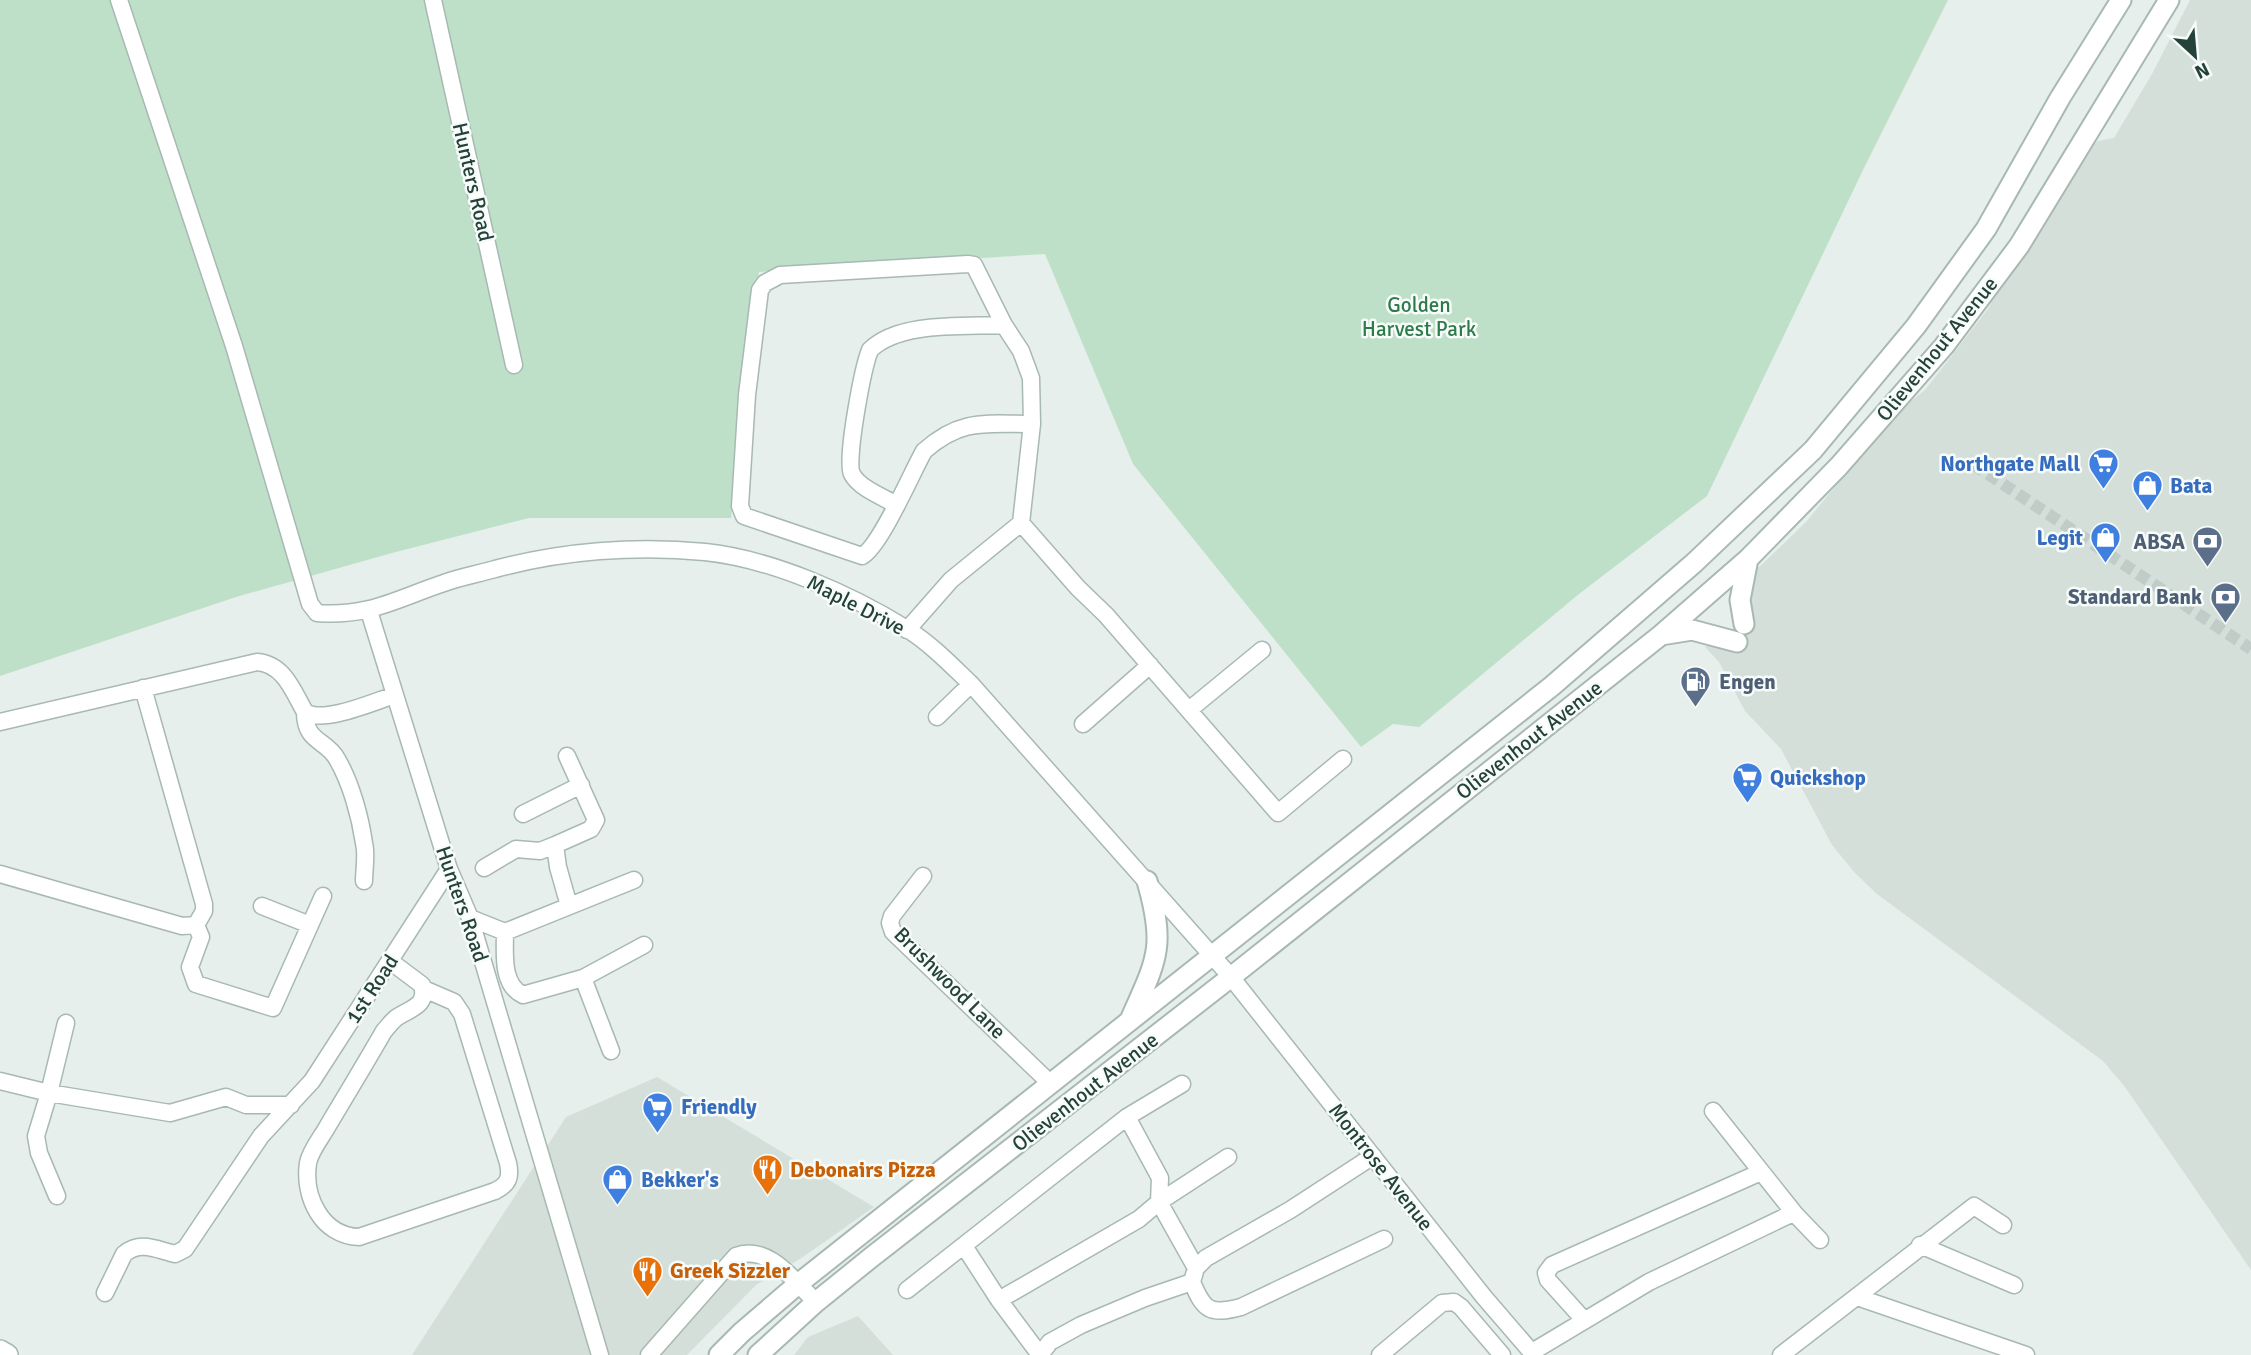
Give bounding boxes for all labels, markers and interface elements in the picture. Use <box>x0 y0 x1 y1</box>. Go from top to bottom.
north arrow <box>2160 21 2230 91</box>
text: N <box>2191 57 2213 84</box>
street label: Hunters Road <box>447 120 499 244</box>
street label: Olievenhout Avenue <box>1871 271 2003 427</box>
park label: Golden Harvest Park <box>1362 292 1477 342</box>
supermarket icon: Northgate Mall <box>2086 447 2120 491</box>
place label: Northgate Mall <box>1940 451 2080 477</box>
shop icon: Bata <box>2130 469 2164 513</box>
place label: Bata <box>2170 473 2212 499</box>
shop icon: Legit <box>2089 521 2123 565</box>
place label: Legit <box>2037 525 2083 551</box>
bank icon: ABSA <box>2191 525 2225 569</box>
place label: ABSA <box>2134 529 2186 555</box>
street label: Maple Drive <box>803 569 909 641</box>
bank icon: Standard Bank <box>2208 580 2242 624</box>
place label: Standard Bank <box>2068 584 2202 610</box>
fuel station icon: Engen <box>1679 665 1713 709</box>
place label: Engen <box>1719 669 1776 695</box>
street label: Olievenhout Avenue <box>1451 675 1607 805</box>
supermarket icon: Quickshop <box>1730 761 1764 805</box>
place label: Quickshop <box>1770 765 1866 791</box>
street label: Hunters Road <box>430 842 494 966</box>
street label: Brushwood Lane <box>889 922 1011 1044</box>
street label: 1st Road <box>340 949 404 1029</box>
street label: Olievenhout Avenue <box>1007 1027 1163 1157</box>
supermarket icon: Friendly <box>641 1090 675 1134</box>
place label: Friendly <box>681 1094 757 1120</box>
street label: Montrose Avenue <box>1323 1098 1439 1236</box>
restaurant icon: Debonairs Pizza <box>750 1153 784 1197</box>
place label: Debonairs Pizza <box>790 1157 936 1183</box>
shop icon: Bekker's <box>601 1163 635 1207</box>
place label: Bekker's <box>641 1167 719 1193</box>
restaurant icon: Greek Sizzler <box>630 1254 664 1298</box>
place label: Greek Sizzler <box>670 1258 791 1284</box>

